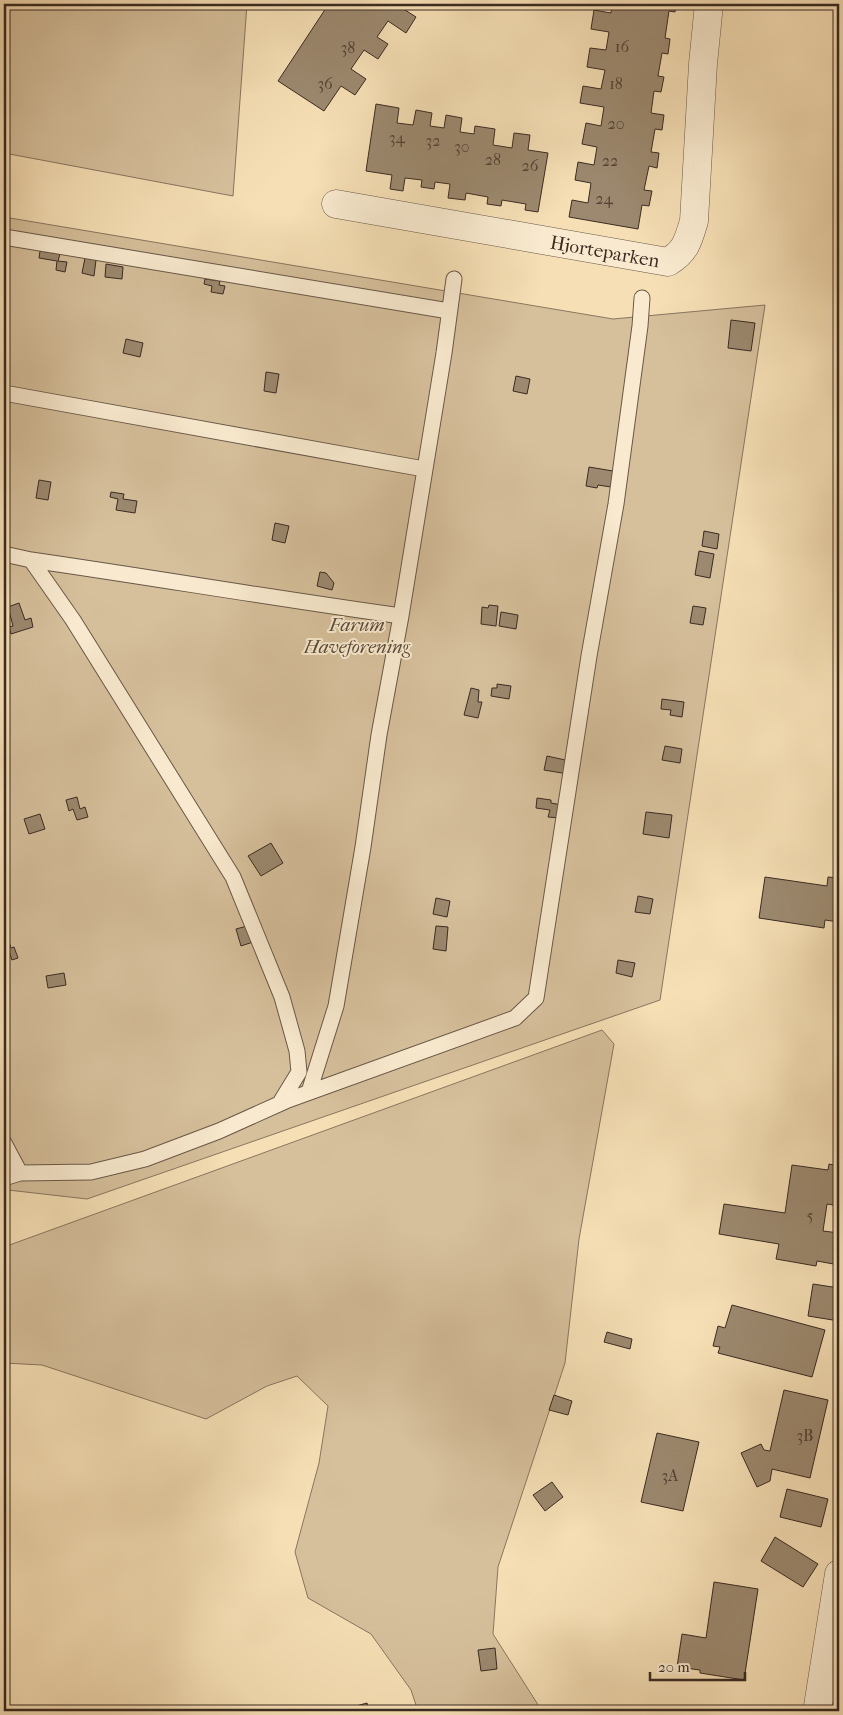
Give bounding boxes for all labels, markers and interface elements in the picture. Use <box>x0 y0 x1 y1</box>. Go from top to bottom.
house number: 16 <box>615 37 629 56</box>
house number: 38 <box>341 38 355 57</box>
house number: 36 <box>317 74 333 93</box>
house number: 18 <box>609 74 623 93</box>
house number: 20 <box>607 114 625 133</box>
house number: 34 <box>389 128 406 147</box>
house number: 32 <box>426 131 440 150</box>
house number: 30 <box>454 137 470 156</box>
house number: 28 <box>485 150 501 169</box>
house number: 22 <box>602 151 618 170</box>
house number: 26 <box>522 156 539 175</box>
house number: 24 <box>595 189 613 208</box>
street label: Hjorteparken <box>548 232 661 272</box>
park label: Farum Haveforening <box>303 614 411 658</box>
house number: 5 <box>807 1206 814 1225</box>
house number: 3B <box>797 1426 813 1445</box>
house number: 3A <box>662 1466 679 1485</box>
scale bar <box>650 1650 746 1682</box>
text: 20 m <box>658 1658 690 1676</box>

